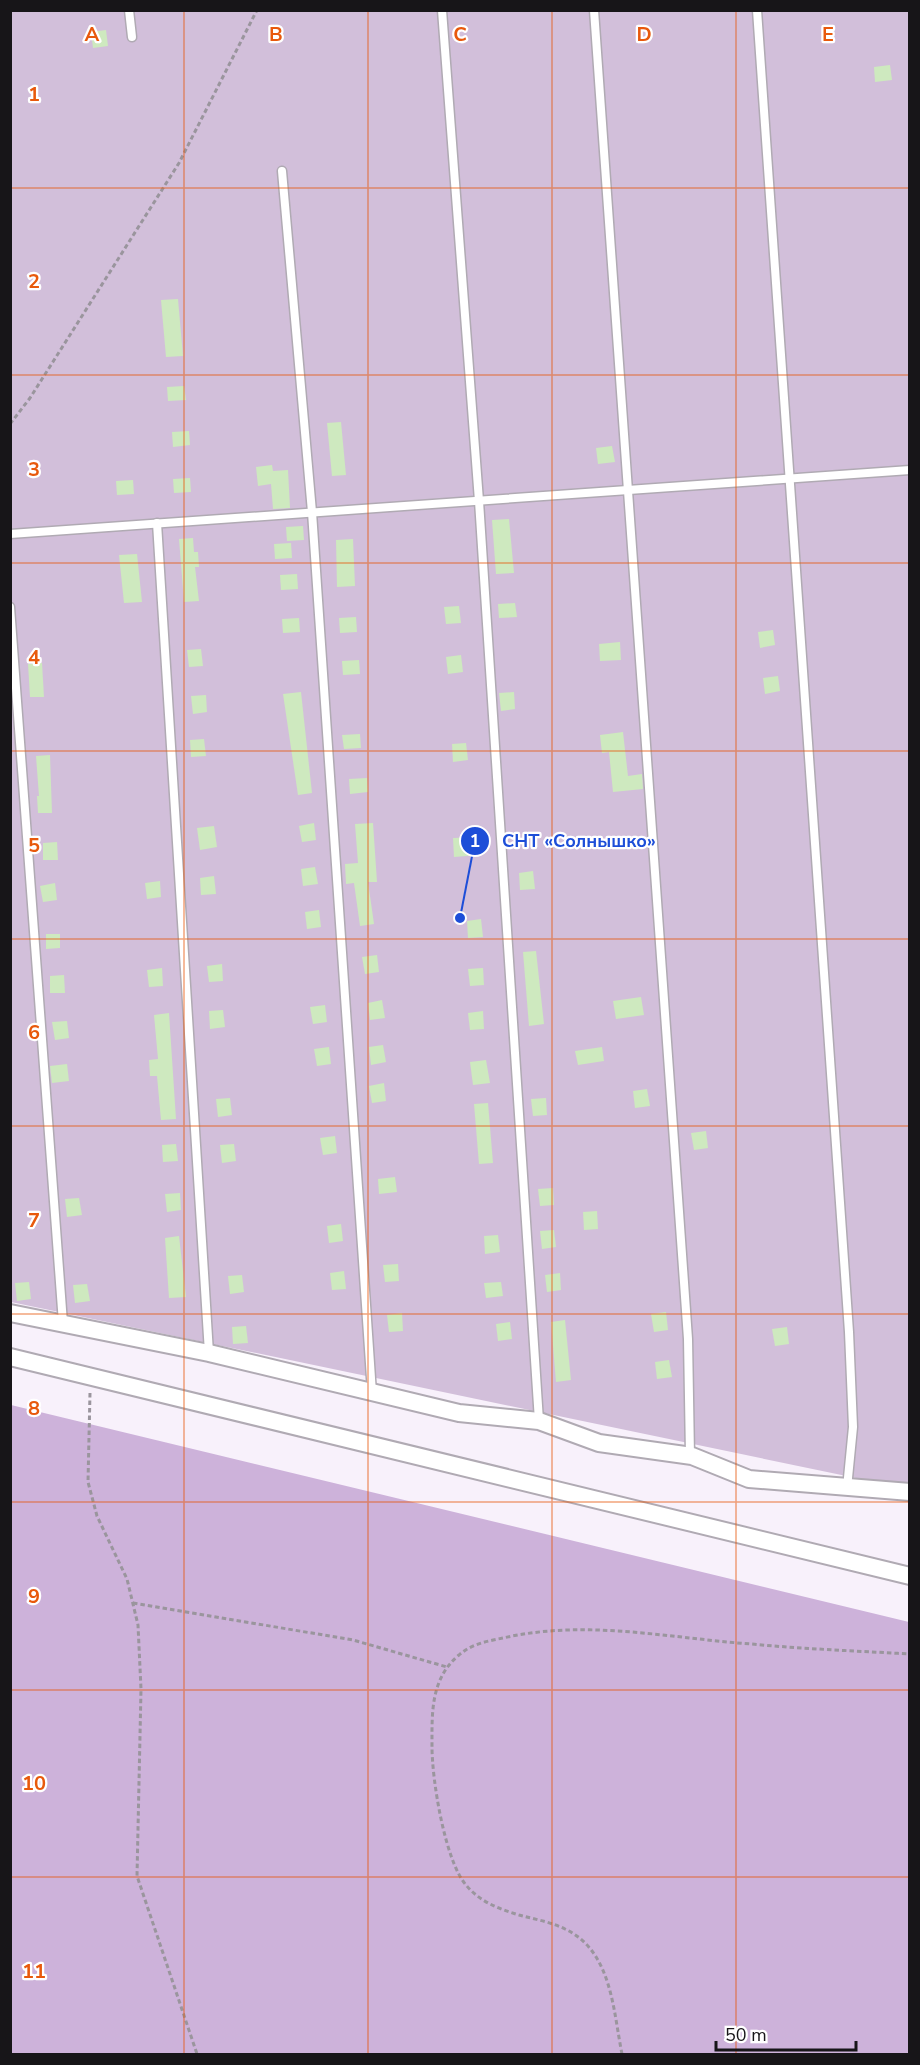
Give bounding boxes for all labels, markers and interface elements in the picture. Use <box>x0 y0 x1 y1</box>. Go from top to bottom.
text: A <box>85 21 100 48</box>
text: B <box>269 21 283 48</box>
text: C <box>453 21 467 48</box>
text: D <box>636 21 652 48</box>
text: E <box>822 21 834 48</box>
text: 1 <box>28 81 40 108</box>
text: 2 <box>28 268 40 295</box>
text: 3 <box>28 456 40 483</box>
text: 4 <box>28 644 40 671</box>
callout: СНТ «Солнышко» <box>460 823 668 859</box>
text: 1 <box>470 829 480 853</box>
text: СНТ «Солнышко» <box>502 829 656 853</box>
text: 5 <box>28 832 40 859</box>
text: 6 <box>28 1019 40 1046</box>
text: 7 <box>28 1207 40 1234</box>
text: 8 <box>28 1395 40 1422</box>
text: 9 <box>28 1583 40 1610</box>
text: 10 <box>22 1770 46 1797</box>
text: 11 <box>22 1958 46 1985</box>
scale bar <box>716 2014 856 2052</box>
text: 50 m <box>725 2023 767 2047</box>

